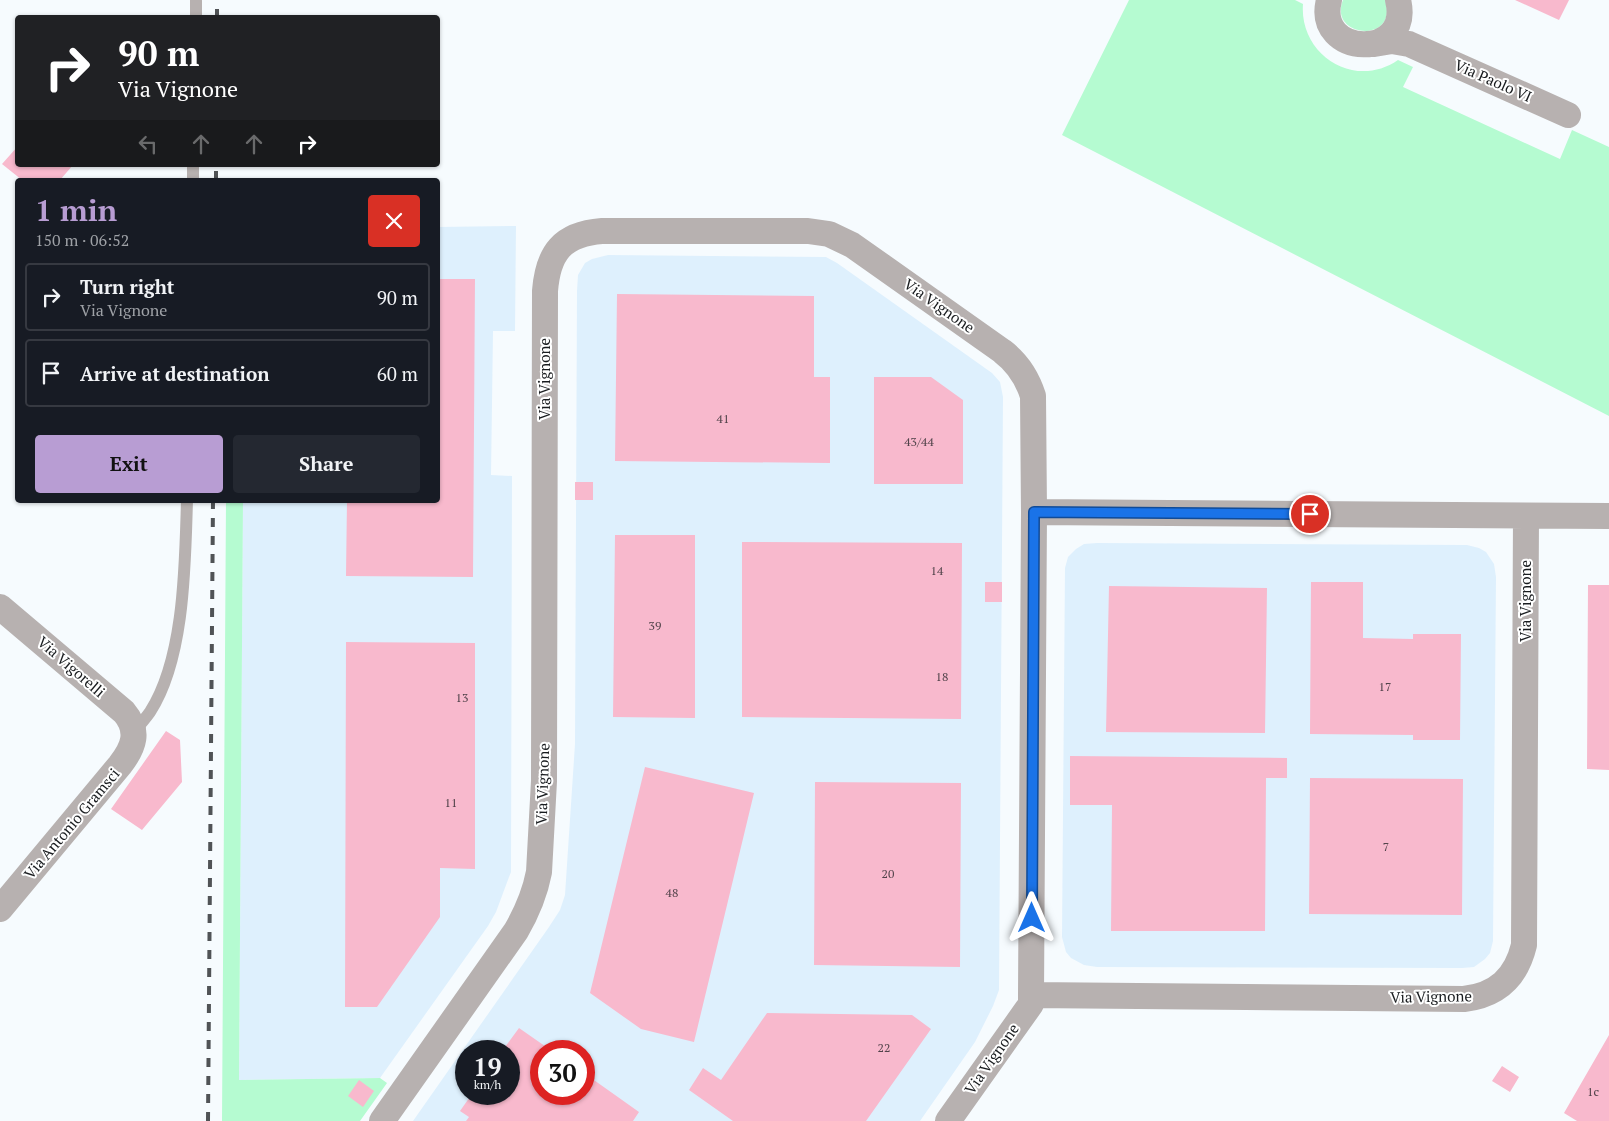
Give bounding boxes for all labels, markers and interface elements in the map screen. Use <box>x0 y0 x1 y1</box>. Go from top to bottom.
text: 90 m <box>118 30 199 76</box>
icon: right <box>35 35 100 100</box>
street label: Via Paolo VI <box>1452 54 1535 106</box>
text: Via Vignone <box>118 74 238 103</box>
icon: left <box>134 130 162 158</box>
icon: ahead <box>187 130 215 158</box>
icon: ahead <box>240 130 268 158</box>
icon: right <box>293 130 321 158</box>
text: 1 min <box>35 190 117 230</box>
button: close <box>368 195 420 247</box>
text: 150 m · 06:52 <box>35 229 129 251</box>
text: Turn right <box>80 274 174 299</box>
street label: Via Vignone <box>900 274 979 337</box>
icon: right <box>37 283 65 311</box>
text: 90 m <box>377 285 418 310</box>
text: Via Vignone <box>80 299 167 321</box>
street label: Via Vignone <box>534 338 554 420</box>
icon: arrive <box>37 359 65 387</box>
text: Arrive at destination <box>80 361 269 386</box>
text: 60 m <box>377 361 418 386</box>
house number: 41 <box>717 411 729 426</box>
house number: 43/44 <box>904 434 934 449</box>
button: Exit <box>35 435 223 493</box>
button: Share <box>233 435 420 493</box>
pin <box>1289 493 1331 535</box>
icon: arrive <box>1296 500 1324 528</box>
street label: Via Vignone <box>1515 560 1535 642</box>
house number: 14 <box>931 563 944 578</box>
house number: 39 <box>649 618 661 633</box>
street label: Via Vigorelli <box>34 631 110 701</box>
house number: 18 <box>936 669 948 684</box>
house number: 17 <box>1379 679 1391 694</box>
house number: 13 <box>456 690 468 705</box>
street label: Via Vignone <box>531 743 553 825</box>
street label: Via Antonio Gramsci <box>19 764 123 883</box>
house number: 11 <box>445 795 457 810</box>
house number: 7 <box>1383 839 1389 854</box>
house number: 20 <box>882 866 894 881</box>
house number: 48 <box>666 885 678 900</box>
position arrow <box>1005 891 1057 943</box>
street label: Via Vignone <box>1390 985 1472 1007</box>
street label: Via Vignone <box>960 1019 1023 1098</box>
speed limit sign: 30 <box>530 1040 595 1105</box>
house number: 22 <box>878 1040 890 1055</box>
text: 19 <box>473 1050 502 1083</box>
text: km/h <box>474 1077 501 1092</box>
house number: 1c <box>1587 1084 1599 1099</box>

